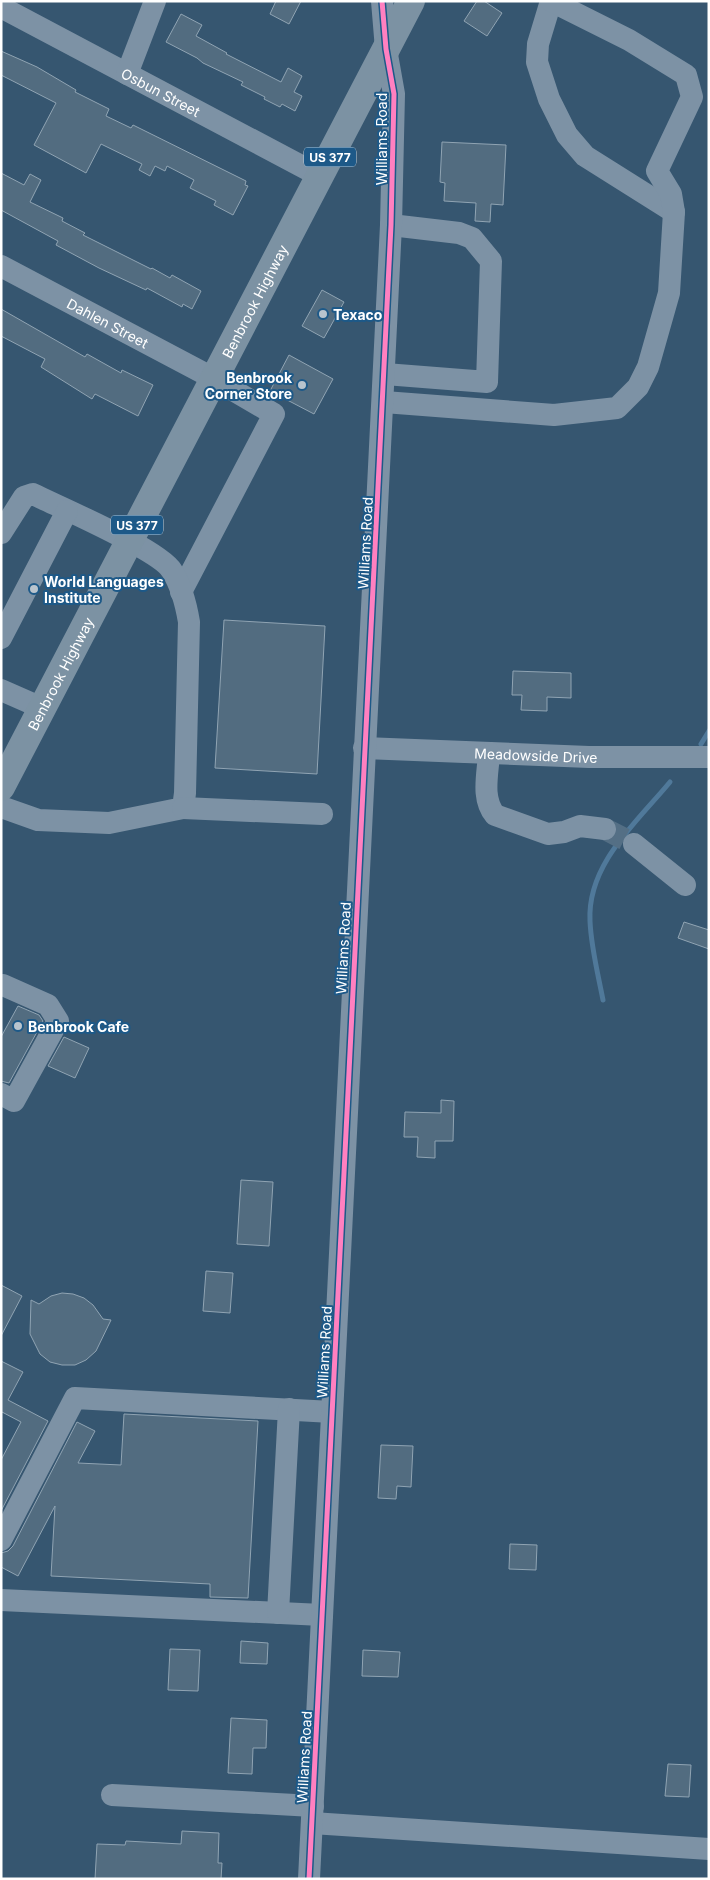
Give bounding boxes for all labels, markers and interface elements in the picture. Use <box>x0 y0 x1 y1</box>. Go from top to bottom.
street label: Osbun Street <box>119 64 204 120</box>
street label: Williams Road <box>373 93 390 185</box>
road number: US 377 <box>304 148 356 166</box>
street label: Benbrook Highway <box>218 242 291 361</box>
street label: Dahlen Street <box>64 294 152 351</box>
place label: Texaco <box>333 306 383 323</box>
marker: Texaco <box>317 308 329 320</box>
place label: Benbrook Corner Store <box>205 369 293 402</box>
marker: Benbrook Corner Store <box>296 379 308 391</box>
street label: Williams Road <box>354 496 376 590</box>
road number: US 377 <box>111 516 163 534</box>
place label: World Languages Institute <box>44 573 164 606</box>
marker: World Languages Institute <box>28 583 40 595</box>
street label: Benbrook Highway <box>24 614 97 733</box>
street label: Meadowside Drive <box>474 744 597 766</box>
street label: Williams Road <box>332 901 354 995</box>
place label: Benbrook Cafe <box>28 1018 129 1035</box>
marker: Benbrook Cafe <box>12 1020 24 1032</box>
street label: Williams Road <box>313 1305 335 1399</box>
street label: Williams Road <box>293 1710 315 1804</box>

